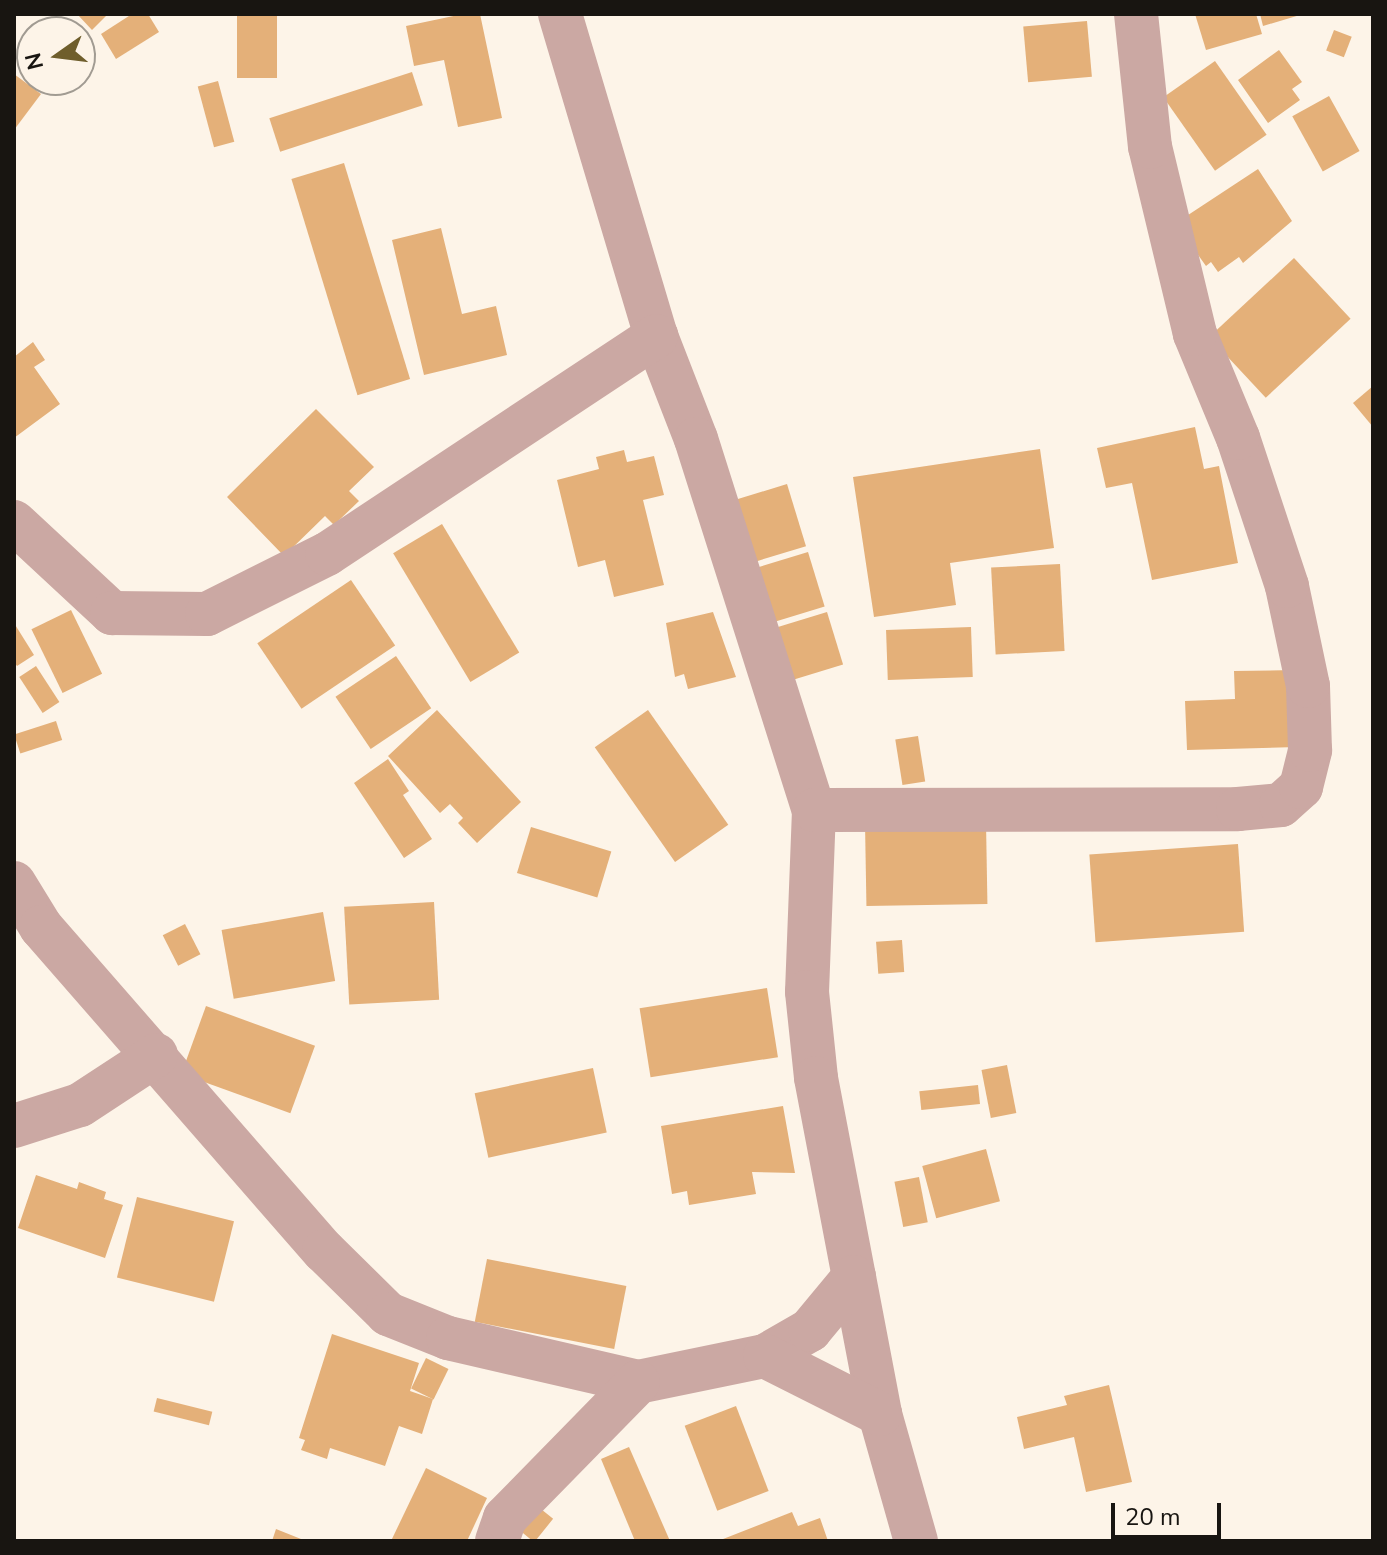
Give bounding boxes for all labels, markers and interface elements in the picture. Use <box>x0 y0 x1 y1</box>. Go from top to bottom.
north arrow <box>16 16 96 96</box>
text: N <box>18 50 51 73</box>
scale bar <box>1115 1487 1225 1537</box>
text: 20 m <box>1125 1501 1181 1533</box>

